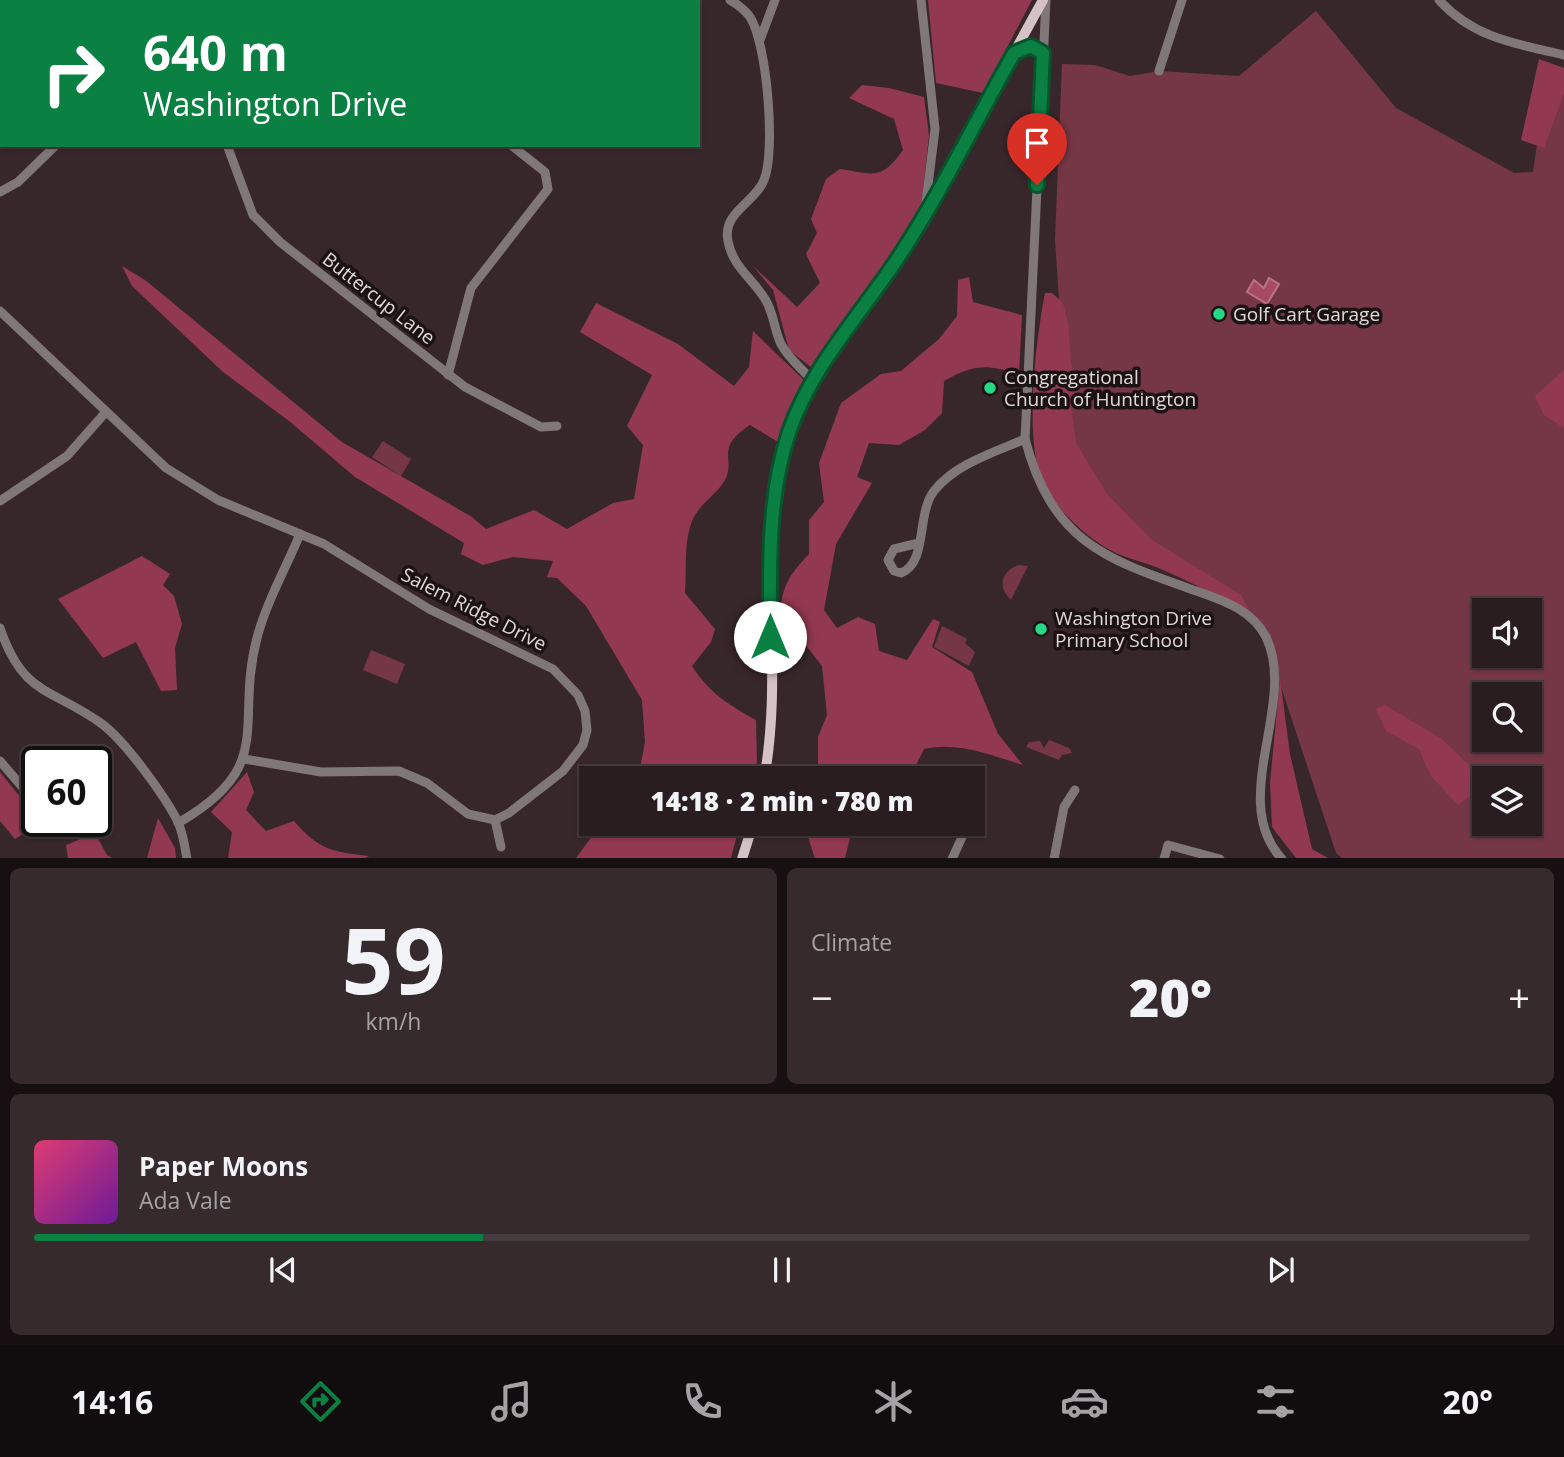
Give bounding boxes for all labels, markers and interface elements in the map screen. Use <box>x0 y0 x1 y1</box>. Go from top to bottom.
text: 640 m <box>143 19 288 85</box>
icon: right <box>28 28 119 119</box>
text: Washington Drive <box>143 82 407 125</box>
pin <box>1007 113 1067 185</box>
icon: arrive <box>1018 124 1056 162</box>
street label: Buttercup Lane <box>317 246 441 350</box>
place label: Golf Cart Garage <box>1233 301 1380 327</box>
marker: Golf Cart Garage <box>1211 306 1227 322</box>
place label: Congregational Church of Huntington <box>1004 364 1196 412</box>
marker: Congregational Church of Huntington <box>982 380 998 396</box>
street label: Salem Ridge Drive <box>397 561 551 657</box>
map controls <box>1472 598 1542 836</box>
button: sound <box>1472 598 1542 668</box>
position arrow <box>733 600 807 674</box>
place label: Washington Drive Primary School <box>1055 605 1212 653</box>
marker: Washington Drive Primary School <box>1033 621 1049 637</box>
button: search <box>1472 682 1542 752</box>
speed limit sign: 60 <box>21 746 112 837</box>
button: layers <box>1472 766 1542 836</box>
text: 14:18 · 2 min · 780 m <box>651 783 913 819</box>
text: 59 <box>341 897 446 1021</box>
text: Climate <box>811 926 892 958</box>
text: 20° <box>1129 961 1212 1032</box>
text: − <box>811 971 833 1023</box>
text: + <box>1508 971 1530 1023</box>
text: km/h <box>366 1005 421 1037</box>
text: Paper Moons <box>139 1148 308 1184</box>
text: Ada Vale <box>139 1184 232 1216</box>
icon: previous <box>264 1251 302 1289</box>
icon: pause <box>763 1251 801 1289</box>
icon: next <box>1262 1251 1300 1289</box>
icon: directions <box>296 1377 345 1426</box>
icon: music <box>487 1377 536 1426</box>
icon: phone <box>678 1377 727 1426</box>
icon: climate <box>869 1377 918 1426</box>
icon: car <box>1060 1377 1109 1426</box>
icon: filters <box>1251 1377 1300 1426</box>
text: 14:16 <box>71 1380 153 1423</box>
text: 20° <box>1443 1380 1493 1423</box>

